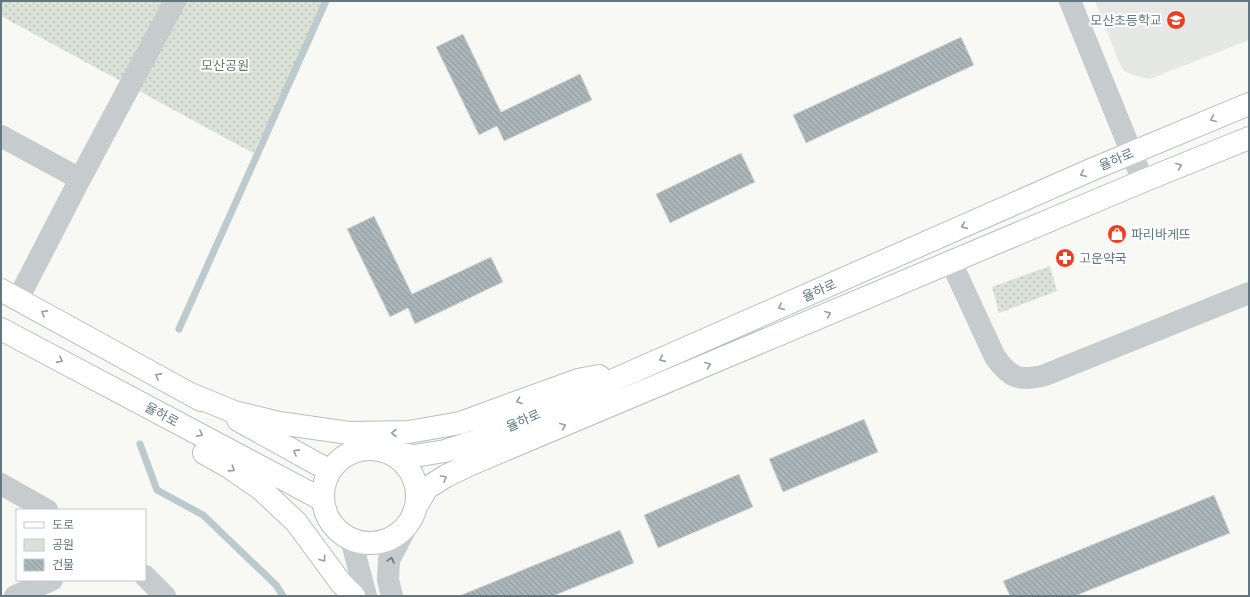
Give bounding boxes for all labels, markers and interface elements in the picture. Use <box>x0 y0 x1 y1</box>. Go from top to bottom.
school or university icon: 모산초등학교 <box>1165 9 1187 31</box>
place label: 모산초등학교 <box>1090 12 1162 30</box>
park label: 모산공원 <box>201 57 249 75</box>
one-way arrow <box>1209 114 1216 122</box>
street label: 율하로 <box>1096 145 1136 175</box>
one-way arrow <box>1176 163 1183 171</box>
one-way arrow <box>1079 169 1086 177</box>
one-way arrow <box>960 221 968 229</box>
shop icon: 파리바게뜨 <box>1106 223 1128 245</box>
place label: 파리바게뜨 <box>1131 226 1191 244</box>
pharmacy icon: 고운약국 <box>1054 247 1076 269</box>
place label: 고운약국 <box>1079 250 1127 268</box>
street label: 율하로 <box>799 275 839 306</box>
one-way arrow <box>777 302 784 310</box>
one-way arrow <box>41 311 48 318</box>
one-way arrow <box>824 311 832 319</box>
one-way arrow <box>658 354 666 362</box>
one-way arrow <box>56 355 63 363</box>
one-way arrow <box>705 361 712 369</box>
one-way arrow <box>154 373 162 380</box>
one-way arrow <box>515 397 522 405</box>
street label: 율하로 <box>141 399 182 431</box>
street label: 율하로 <box>503 405 543 436</box>
one-way arrow <box>558 423 566 431</box>
one-way arrow <box>391 428 397 437</box>
one-way arrow <box>196 429 203 437</box>
one-way arrow <box>293 450 300 457</box>
one-way arrow <box>228 464 235 472</box>
one-way arrow <box>440 475 447 482</box>
legend <box>16 509 146 581</box>
text: 도로 <box>52 517 74 533</box>
text: 공원 <box>52 537 74 553</box>
one-way arrow <box>319 555 326 562</box>
one-way arrow <box>386 556 395 563</box>
text: 건물 <box>52 557 74 573</box>

